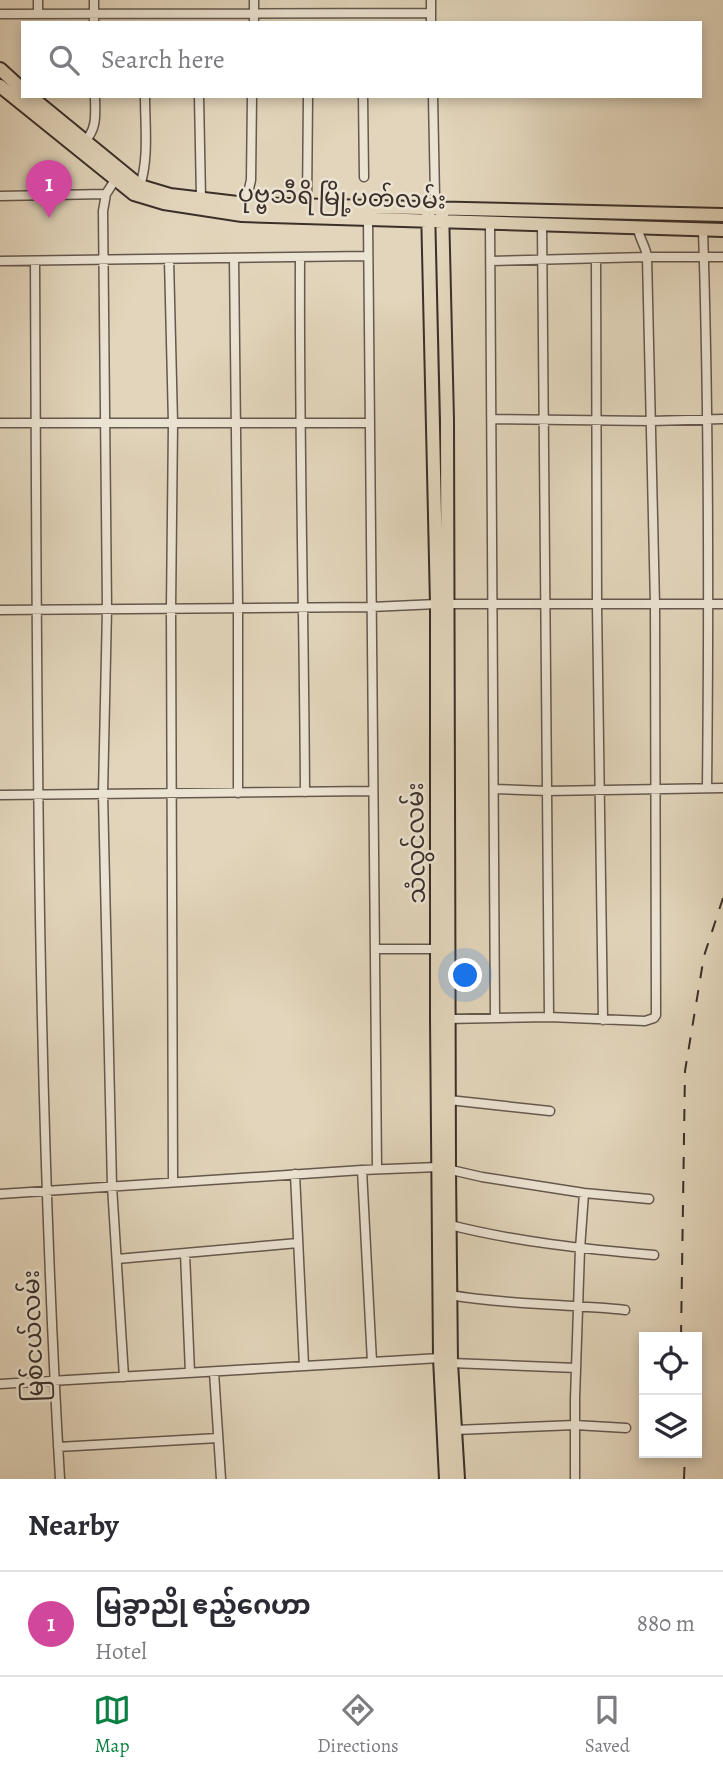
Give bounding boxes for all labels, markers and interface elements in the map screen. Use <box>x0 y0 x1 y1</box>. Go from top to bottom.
search box <box>21 21 702 98</box>
icon: search <box>45 41 83 79</box>
text: Search here <box>101 42 225 77</box>
pin: 1 <box>26 160 72 218</box>
street label: ပုဗ္ဗသီရိ မြို့ပတ်လမ်း <box>237 177 447 220</box>
street label: သံလွင်လမ်း <box>399 782 435 904</box>
your location <box>448 958 482 992</box>
street label: မြစ်ငယ်လမ်း <box>15 1269 54 1403</box>
map controls <box>639 1332 702 1458</box>
button: locate <box>639 1332 702 1395</box>
button: layers <box>639 1395 702 1458</box>
text: Nearby <box>28 1505 119 1545</box>
text: မြခွာညို ဧည့်ဂေဟာ <box>95 1588 311 1623</box>
text: 1 <box>47 1608 55 1639</box>
text: 880 m <box>637 1608 695 1639</box>
text: Hotel <box>95 1636 147 1667</box>
tab: Map <box>93 1691 131 1759</box>
tab: Directions <box>317 1691 399 1759</box>
tab: Saved <box>585 1691 630 1759</box>

